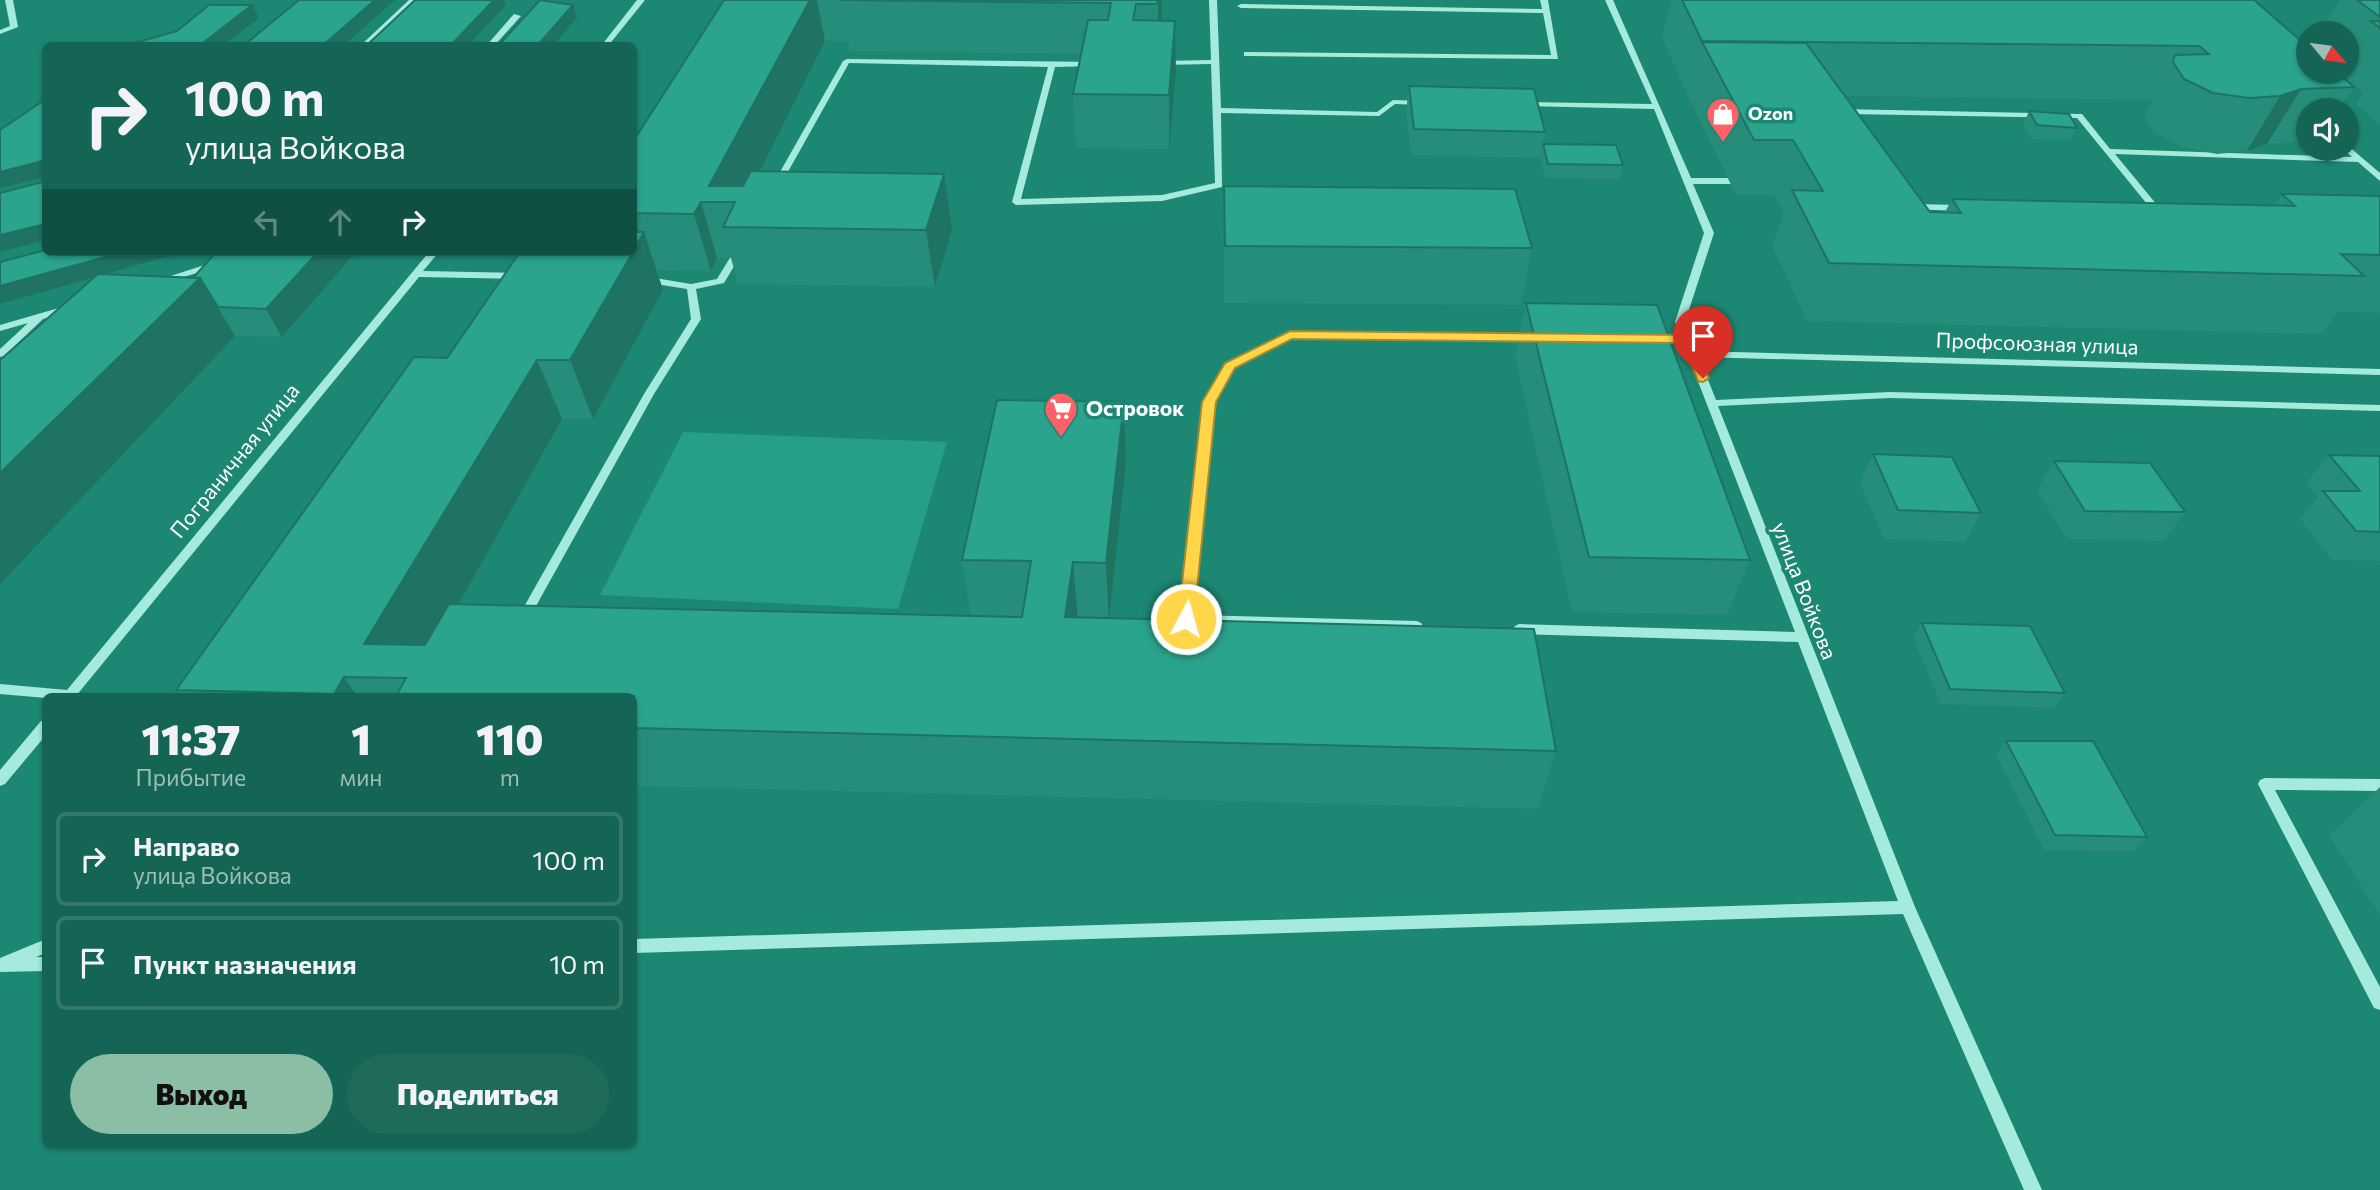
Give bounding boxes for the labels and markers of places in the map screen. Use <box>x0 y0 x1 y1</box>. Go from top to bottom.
shop icon: Ozon <box>1704 95 1742 144</box>
place label: Ozon <box>1748 102 1793 124</box>
pin <box>1673 306 1733 378</box>
supermarket icon: Островок <box>1042 390 1080 439</box>
place label: Островок <box>1086 395 1184 420</box>

